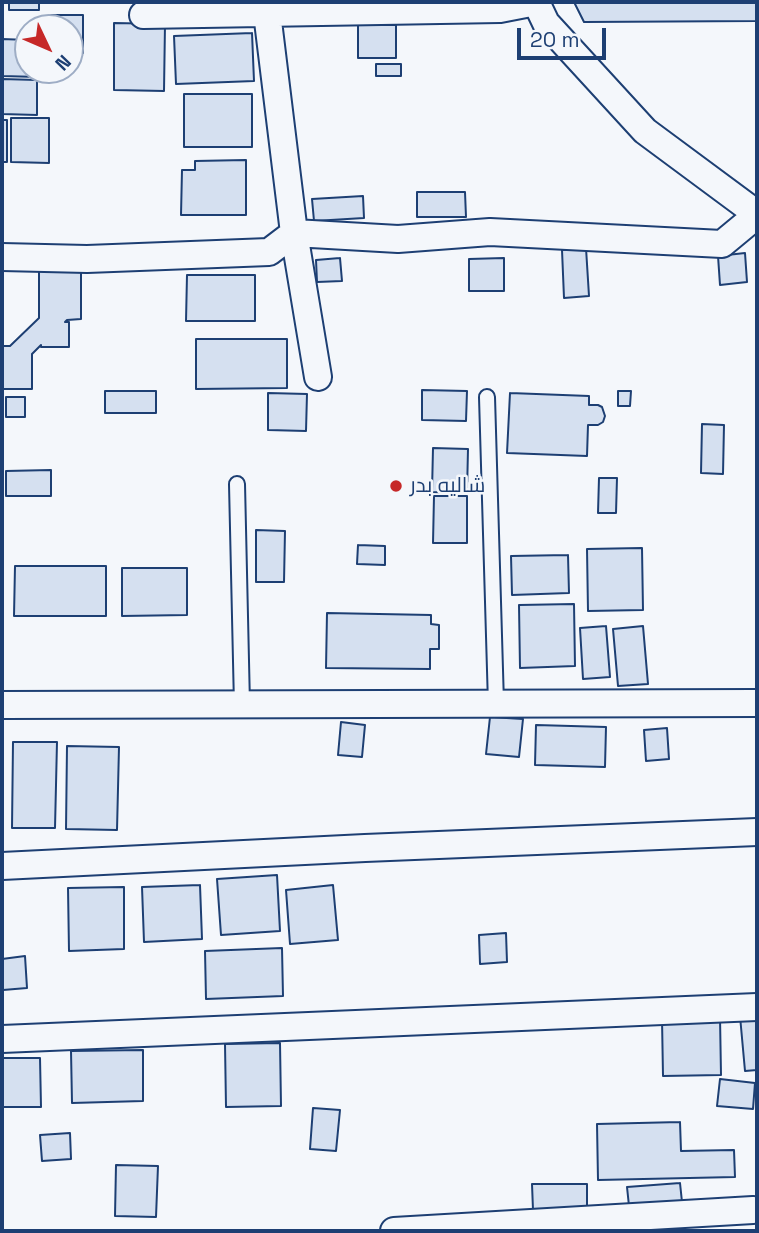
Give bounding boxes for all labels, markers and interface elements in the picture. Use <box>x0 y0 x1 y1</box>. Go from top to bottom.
north arrow <box>14 14 84 84</box>
scale bar <box>521 14 610 58</box>
text: 20 m <box>530 26 580 53</box>
text: N <box>50 49 76 76</box>
place label: شاليه بدر <box>410 473 485 499</box>
marker: شاليه بدر <box>388 478 404 494</box>

